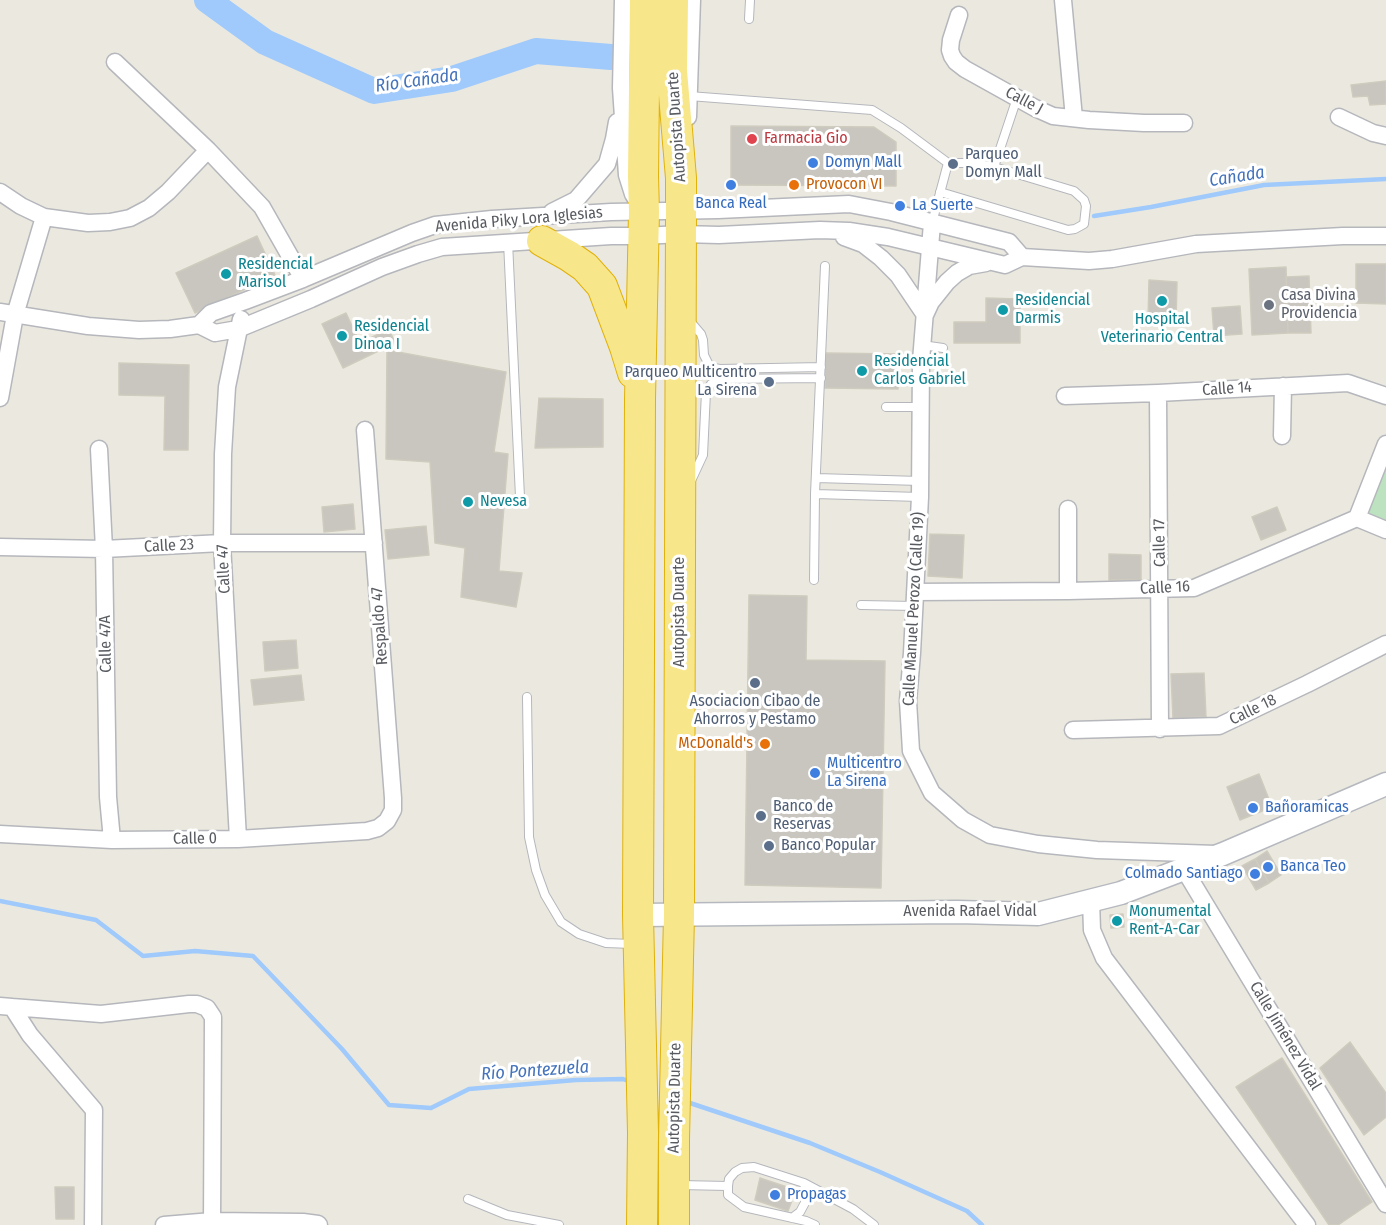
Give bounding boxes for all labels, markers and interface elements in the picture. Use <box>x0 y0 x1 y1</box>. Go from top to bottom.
water label: Río Cañada <box>374 64 460 98</box>
street label: Autopista Duarte <box>664 71 690 183</box>
street label: Calle J <box>1002 83 1046 119</box>
place label: Farmacia Gio <box>764 129 848 149</box>
marker: Farmacia Gio <box>745 132 759 146</box>
place label: Parqueo Domyn Mall <box>965 145 1042 183</box>
place label: Domyn Mall <box>825 153 902 173</box>
marker: Domyn Mall <box>806 156 820 170</box>
marker: Parqueo Domyn Mall <box>946 157 960 171</box>
water label: Cañada <box>1208 162 1266 192</box>
place label: Provocon VI <box>806 175 882 195</box>
marker: Banca Real <box>724 178 738 192</box>
marker: Provocon VI <box>787 178 801 192</box>
place label: Banca Real <box>695 194 767 214</box>
place label: La Suerte <box>912 196 973 216</box>
marker: La Suerte <box>893 199 907 213</box>
street label: Avenida Piky Lora Iglesias <box>435 203 603 237</box>
place label: Residencial Marisol <box>238 255 313 293</box>
marker: Residencial Marisol <box>219 267 233 281</box>
place label: Casa Divina Providencia <box>1281 286 1357 324</box>
place label: Residencial Darmis <box>1015 291 1090 329</box>
marker: Hospital Veterinario Central <box>1155 294 1169 308</box>
marker: Casa Divina Providencia <box>1262 298 1276 312</box>
marker: Residencial Darmis <box>996 303 1010 317</box>
place label: Hospital Veterinario Central <box>1101 310 1223 348</box>
place label: Residencial Dinoa I <box>354 317 429 355</box>
marker: Residencial Dinoa I <box>335 329 349 343</box>
place label: Residencial Carlos Gabriel <box>874 352 966 390</box>
place label: Parqueo Multicentro La Sirena <box>625 363 757 401</box>
marker: Residencial Carlos Gabriel <box>855 364 869 378</box>
marker: Parqueo Multicentro La Sirena <box>762 375 776 389</box>
street label: Calle 14 <box>1202 378 1252 400</box>
place label: Nevesa <box>480 492 527 512</box>
marker: Nevesa <box>461 495 475 509</box>
street label: Calle Manuel Perozo (Calle 19) <box>899 511 929 707</box>
street label: Calle 17 <box>1150 519 1170 567</box>
street label: Calle 23 <box>144 535 194 557</box>
street label: Calle 47 <box>213 544 235 594</box>
street label: Autopista Duarte <box>670 557 690 667</box>
street label: Calle 16 <box>1140 577 1190 599</box>
street label: Respaldo 47 <box>368 586 392 666</box>
street label: Calle 47A <box>96 615 116 673</box>
marker: Asociacion Cibao de Ahorros y Pestamo <box>748 676 762 690</box>
street label: Calle 18 <box>1226 690 1280 730</box>
place label: Asociacion Cibao de Ahorros y Pestamo <box>690 692 820 730</box>
place label: McDonald's <box>678 734 753 754</box>
marker: McDonald's <box>758 737 772 751</box>
place label: Multicentro La Sirena <box>827 754 902 792</box>
marker: Multicentro La Sirena <box>808 766 822 780</box>
place label: Banco de Reservas <box>773 797 833 835</box>
place label: Bañoramicas <box>1265 798 1349 818</box>
marker: Bañoramicas <box>1246 801 1260 815</box>
marker: Banco de Reservas <box>754 809 768 823</box>
street label: Calle 0 <box>173 829 217 849</box>
place label: Banco Popular <box>781 836 875 856</box>
marker: Banco Popular <box>762 839 776 853</box>
place label: Banca Teo <box>1280 857 1346 877</box>
marker: Banca Teo <box>1261 860 1275 874</box>
place label: Colmado Santiago <box>1125 864 1243 884</box>
marker: Colmado Santiago <box>1248 867 1262 881</box>
street label: Avenida Rafael Vidal <box>903 902 1037 922</box>
place label: Monumental Rent-A-Car <box>1129 902 1211 940</box>
marker: Monumental Rent-A-Car <box>1110 914 1124 928</box>
street label: Calle Jiménez Vidal <box>1245 978 1325 1094</box>
street label: Autopista Duarte <box>664 1043 686 1153</box>
water label: Río Pontezuela <box>480 1056 590 1086</box>
place label: Propagas <box>787 1185 846 1205</box>
marker: Propagas <box>768 1188 782 1202</box>

